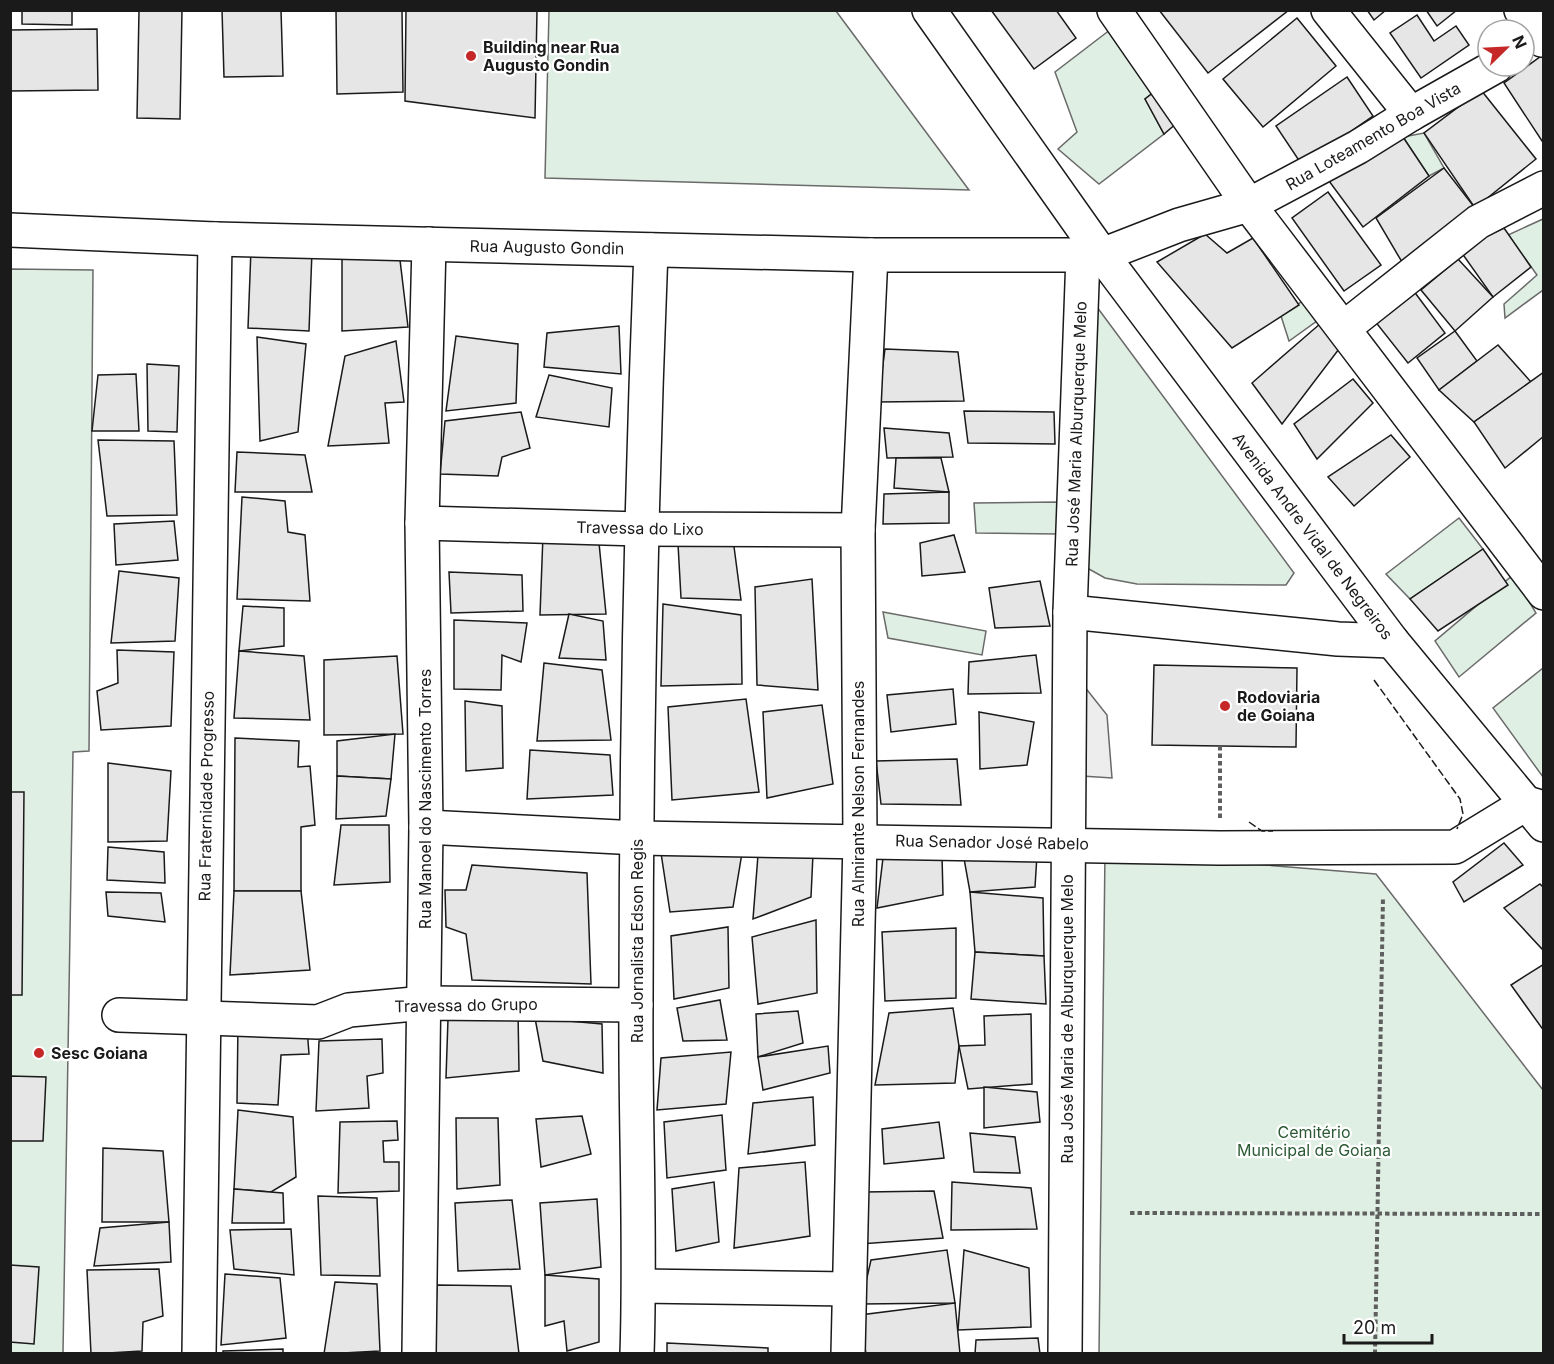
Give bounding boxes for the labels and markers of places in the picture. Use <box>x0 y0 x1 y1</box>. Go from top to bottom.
place label: Building near Rua Augusto Gondin <box>483 37 620 75</box>
marker: Building near Rua Augusto Gondin <box>464 49 478 63</box>
place label: Rodoviaria de Goiana <box>1237 687 1320 725</box>
marker: Rodoviaria de Goiana <box>1218 699 1232 713</box>
place label: Sesc Goiana <box>51 1043 148 1063</box>
marker: Sesc Goiana <box>32 1046 46 1060</box>

